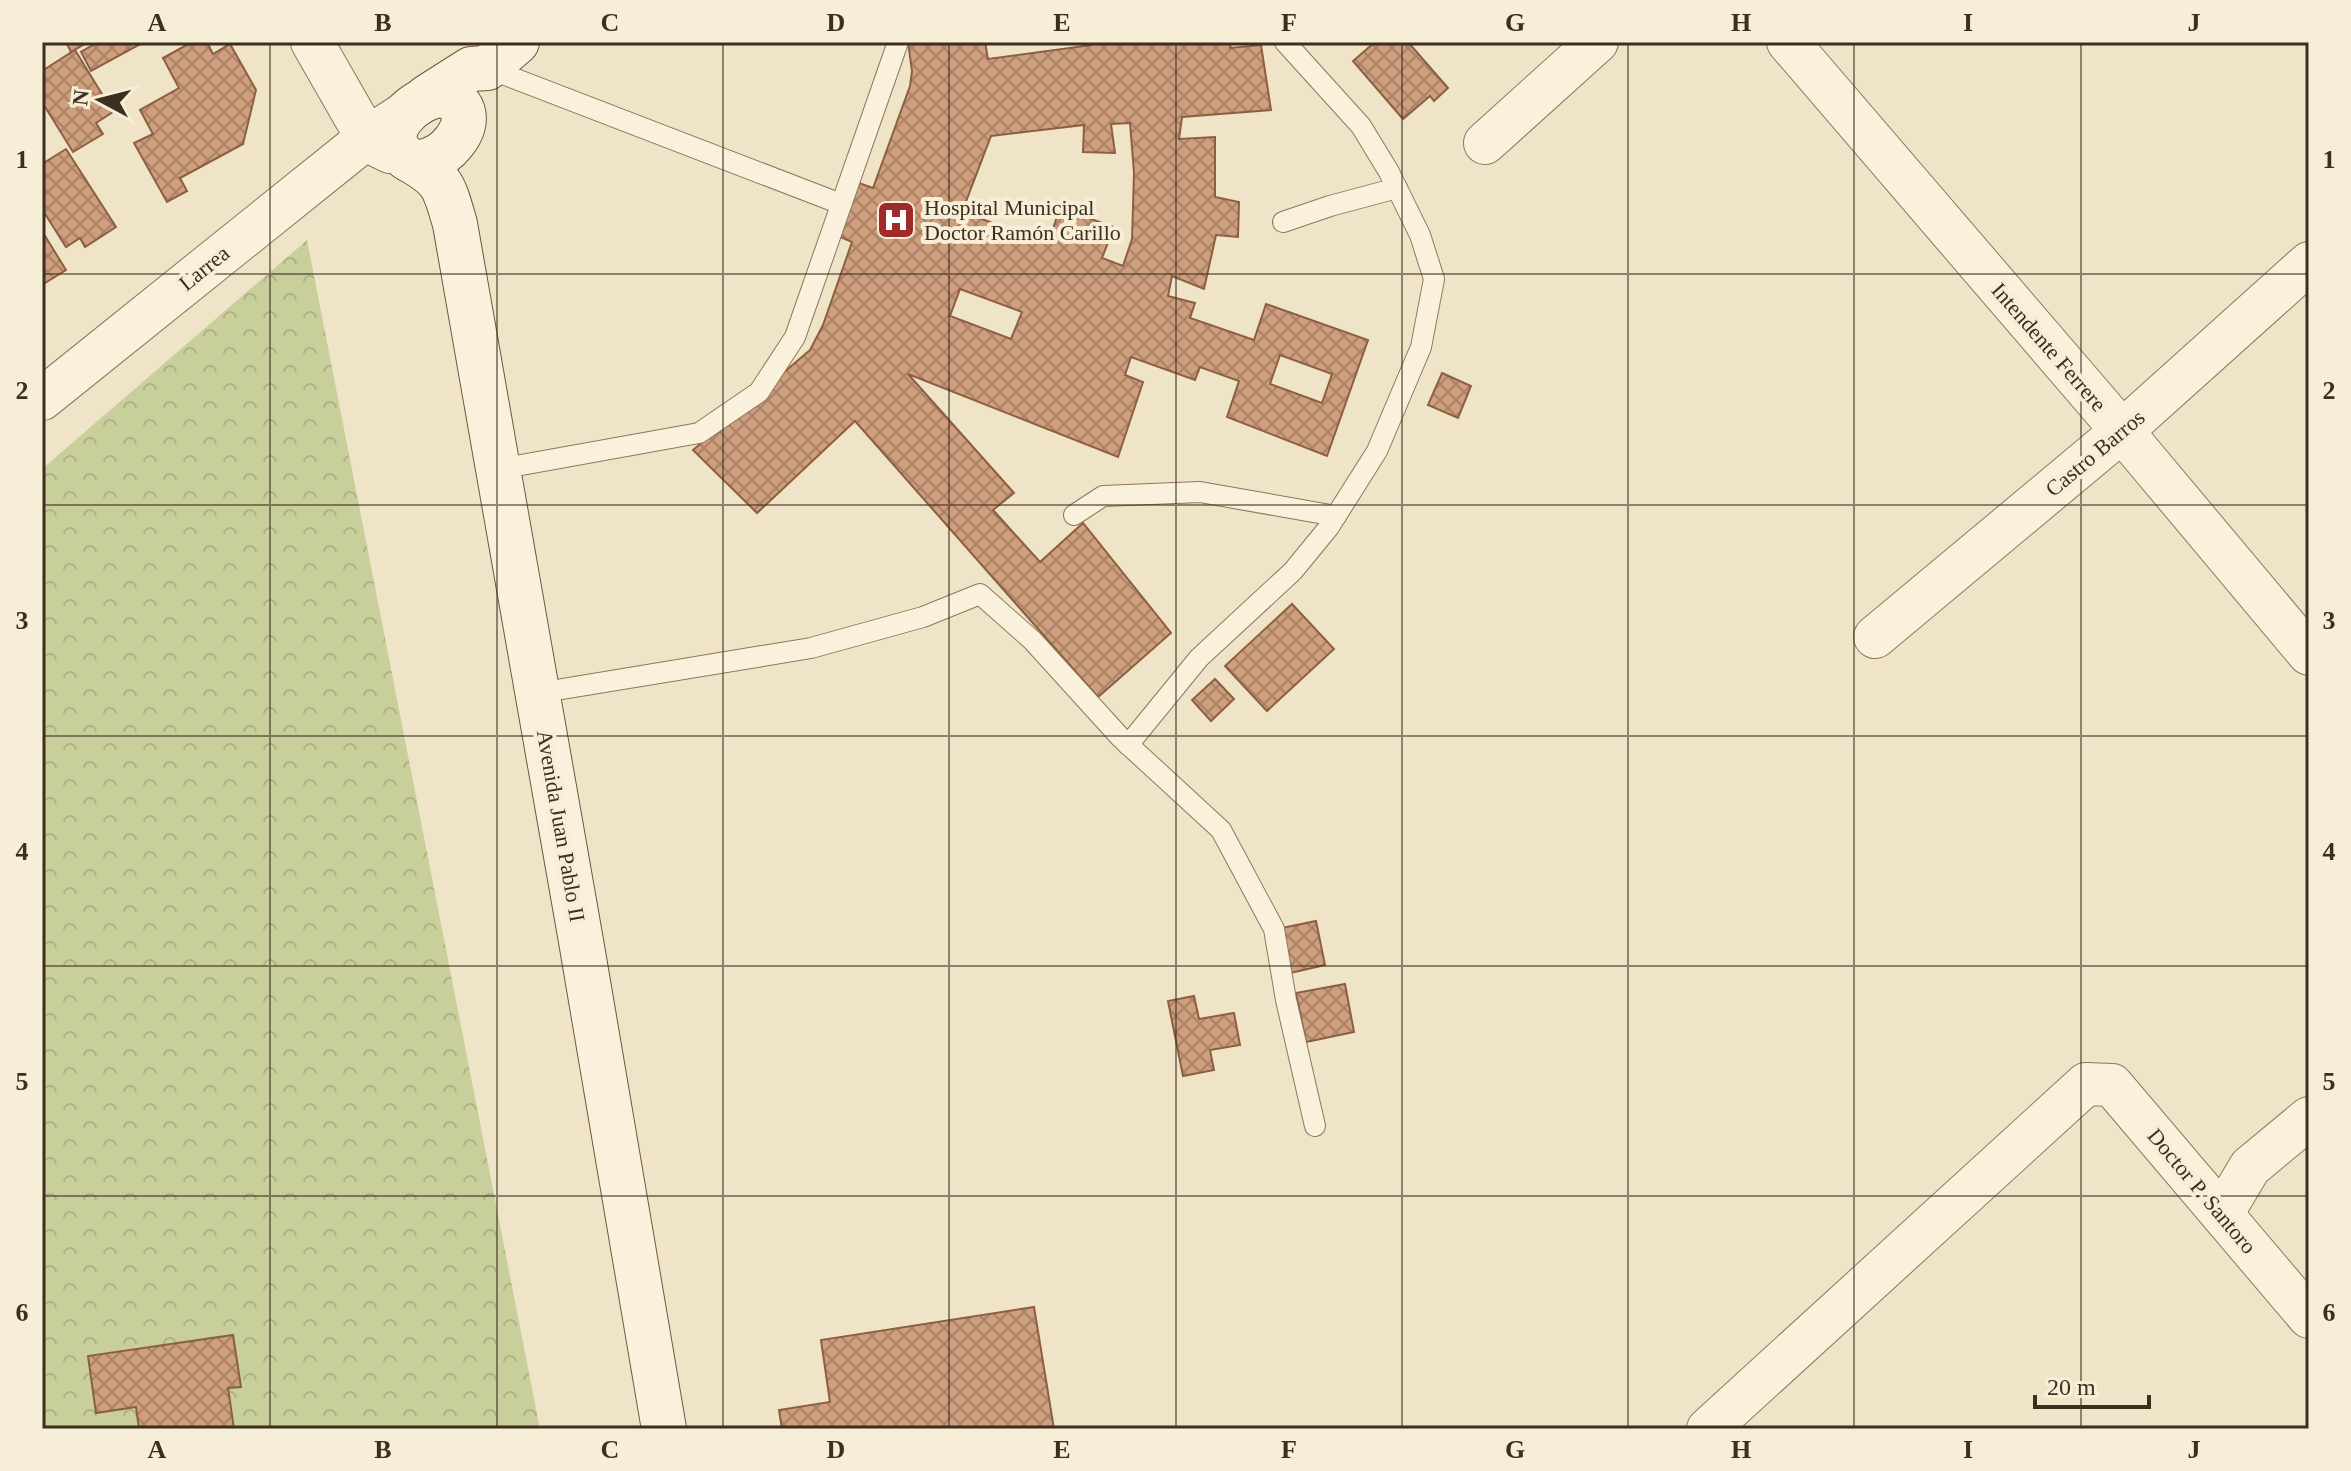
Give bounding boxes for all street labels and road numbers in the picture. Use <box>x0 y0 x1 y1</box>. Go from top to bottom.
street label: Larrea <box>174 240 234 296</box>
street label: Intendente Ferrere <box>1986 278 2112 416</box>
street label: Castro Barros <box>2040 404 2150 502</box>
street label: Avenida Juan Pablo II <box>532 728 590 924</box>
street label: Doctor P. Santoro <box>2142 1123 2262 1259</box>

